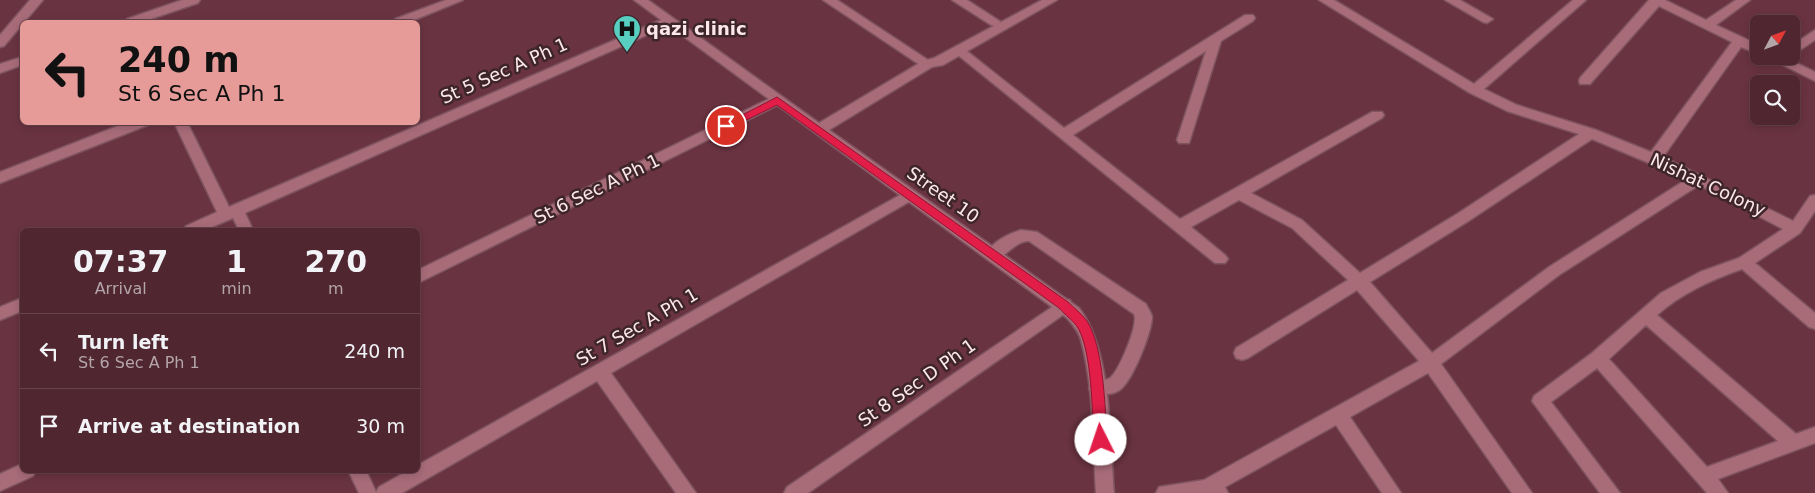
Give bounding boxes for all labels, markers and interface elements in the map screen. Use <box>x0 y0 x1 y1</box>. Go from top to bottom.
hospital icon: qazi clinic <box>612 14 642 53</box>
north arrow <box>1750 15 1800 65</box>
map controls <box>1750 15 1800 125</box>
place label: qazi clinic <box>646 18 747 39</box>
street label: St 5 Sec A Ph 1 <box>437 33 571 108</box>
icon: left <box>35 40 100 105</box>
text: 240 m <box>118 40 240 80</box>
button: search <box>1750 75 1800 125</box>
text: St 6 Sec A Ph 1 <box>118 81 285 106</box>
pin <box>705 105 747 147</box>
icon: arrive <box>712 112 740 140</box>
street label: St 6 Sec A Ph 1 <box>531 149 663 228</box>
street label: Nishat Colony <box>1647 149 1769 221</box>
street label: Street 10 <box>903 162 983 227</box>
text: 07:37 <box>73 244 168 279</box>
text: 1 <box>226 244 247 279</box>
text: 270 <box>304 244 367 279</box>
text: Arrival <box>95 279 147 298</box>
text: min <box>221 279 252 298</box>
text: m <box>328 279 344 298</box>
street label: St 7 Sec A Ph 1 <box>572 283 701 370</box>
text: Turn left <box>78 331 169 353</box>
street label: St 8 Sec D Ph 1 <box>854 334 979 431</box>
icon: left <box>35 337 63 365</box>
text: 240 m <box>344 340 405 362</box>
text: St 6 Sec A Ph 1 <box>78 353 200 372</box>
icon: arrive <box>35 412 63 440</box>
position arrow <box>1074 413 1126 465</box>
text: Arrive at destination <box>78 415 300 437</box>
text: 30 m <box>356 415 405 437</box>

